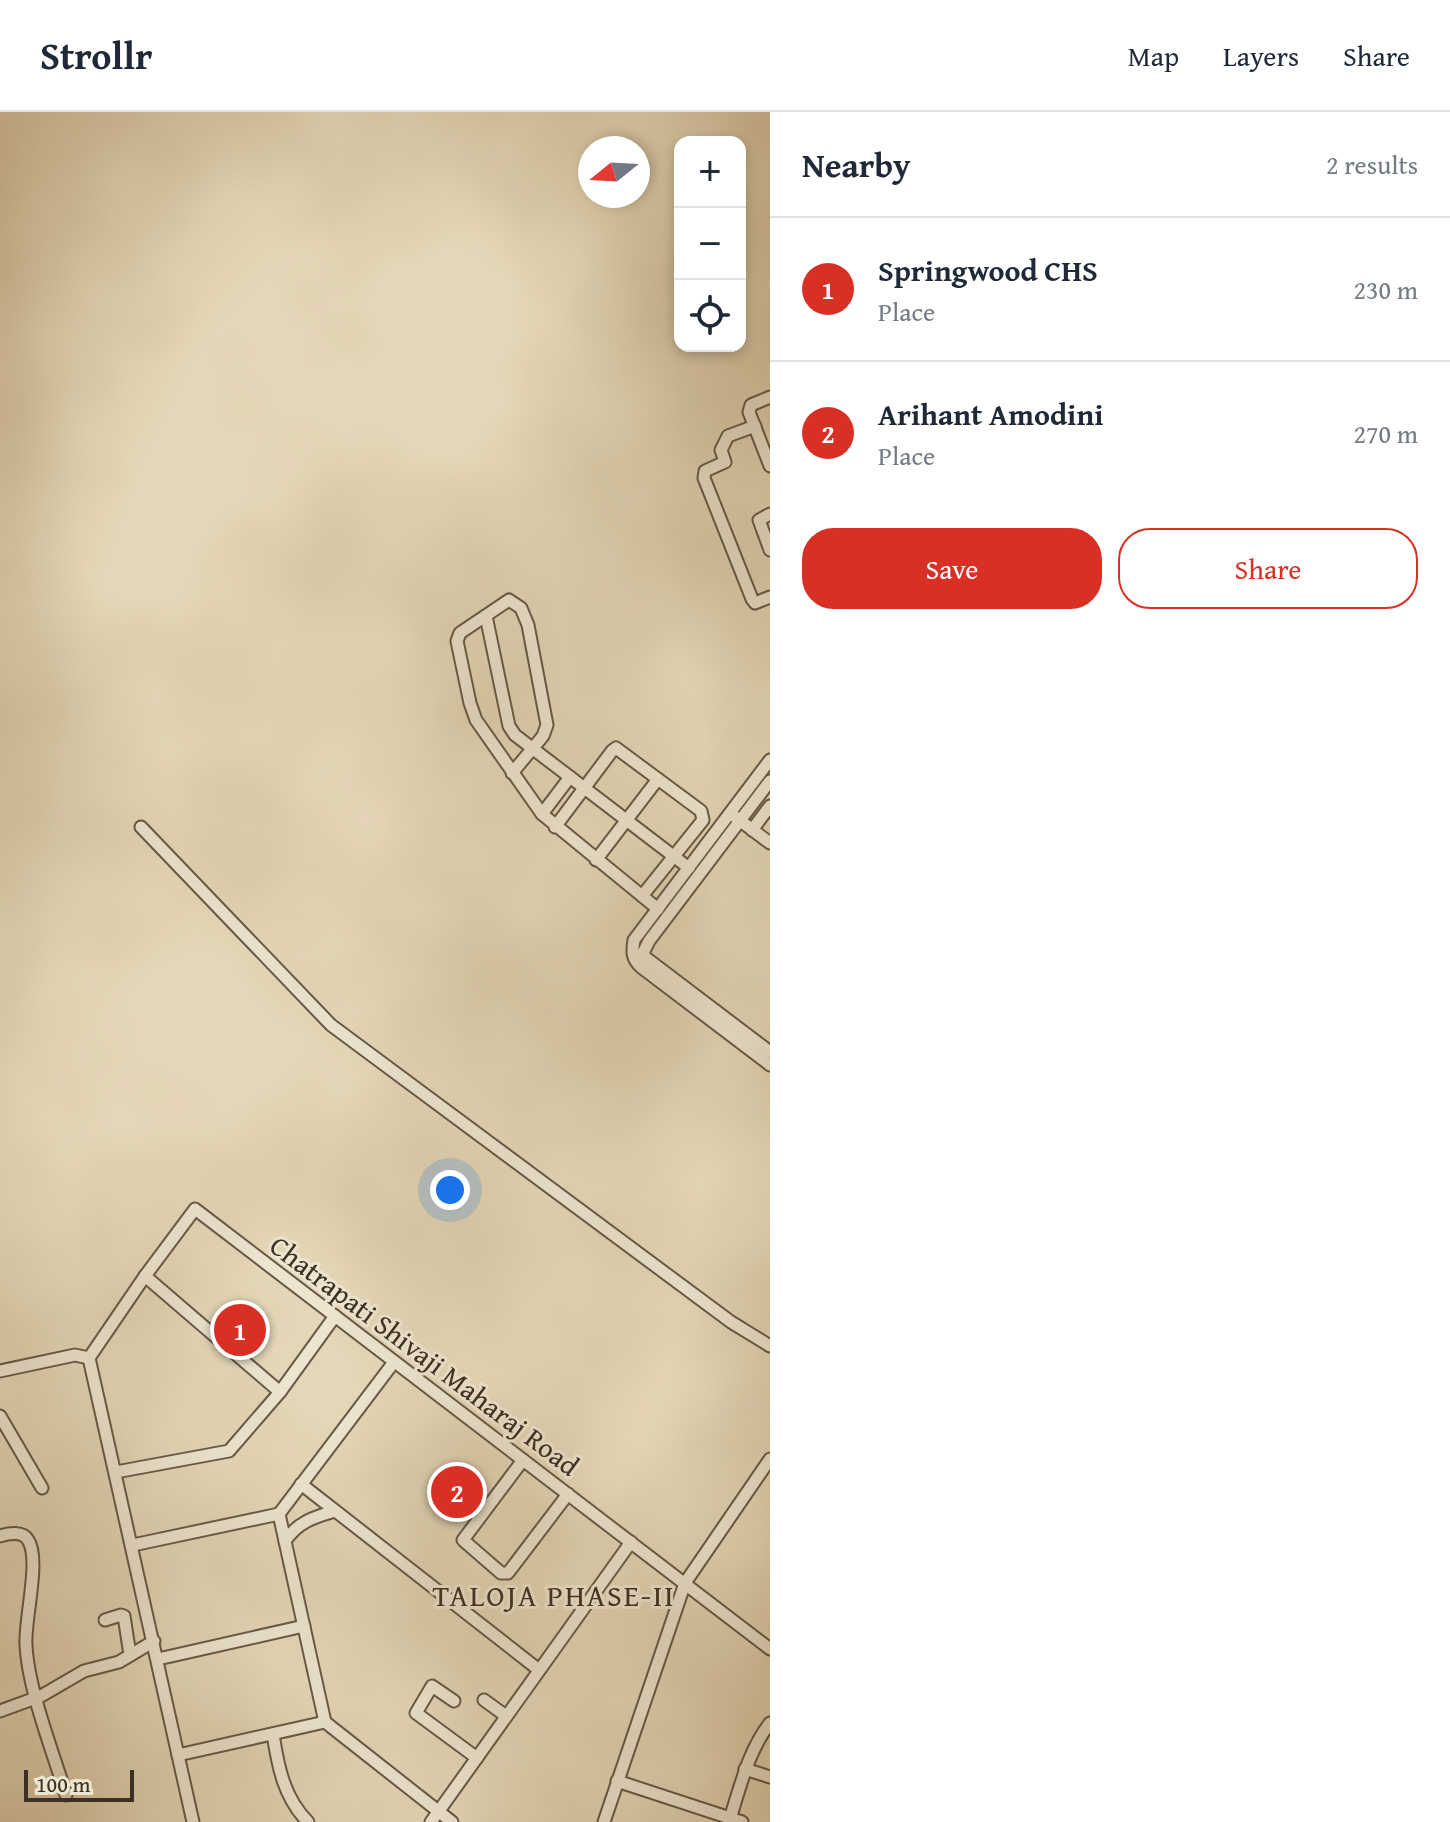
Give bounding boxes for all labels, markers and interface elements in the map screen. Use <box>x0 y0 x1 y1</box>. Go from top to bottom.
text: Strollr <box>40 27 152 83</box>
text: Map <box>1128 35 1179 76</box>
text: Layers <box>1223 35 1299 76</box>
text: Share <box>1343 35 1410 76</box>
north arrow <box>578 136 650 208</box>
map controls <box>674 136 746 352</box>
button: + <box>674 136 746 208</box>
text: Nearby <box>802 140 911 189</box>
text: 2 results <box>1326 145 1418 184</box>
button: − <box>674 208 746 280</box>
text: Springwood CHS <box>878 248 1098 292</box>
text: 1 <box>821 270 835 309</box>
text: 230 m <box>1353 270 1418 309</box>
button: locate <box>674 280 746 352</box>
text: Place <box>878 292 935 331</box>
text: Arihant Amodini <box>878 392 1103 436</box>
text: 2 <box>821 414 835 453</box>
text: 270 m <box>1353 414 1418 453</box>
text: Place <box>878 436 935 475</box>
button: Save <box>802 528 1102 609</box>
button: Share <box>1118 528 1418 609</box>
your location <box>430 1170 470 1210</box>
street label: Chatrapati Shivaji Maharaj Road <box>262 1225 588 1485</box>
pin: 1 <box>214 1300 266 1360</box>
pin: 2 <box>431 1462 483 1522</box>
district label: TALOJA PHASE-II <box>432 1573 676 1617</box>
scale bar <box>24 1766 134 1802</box>
text: 100 m <box>36 1768 91 1800</box>

